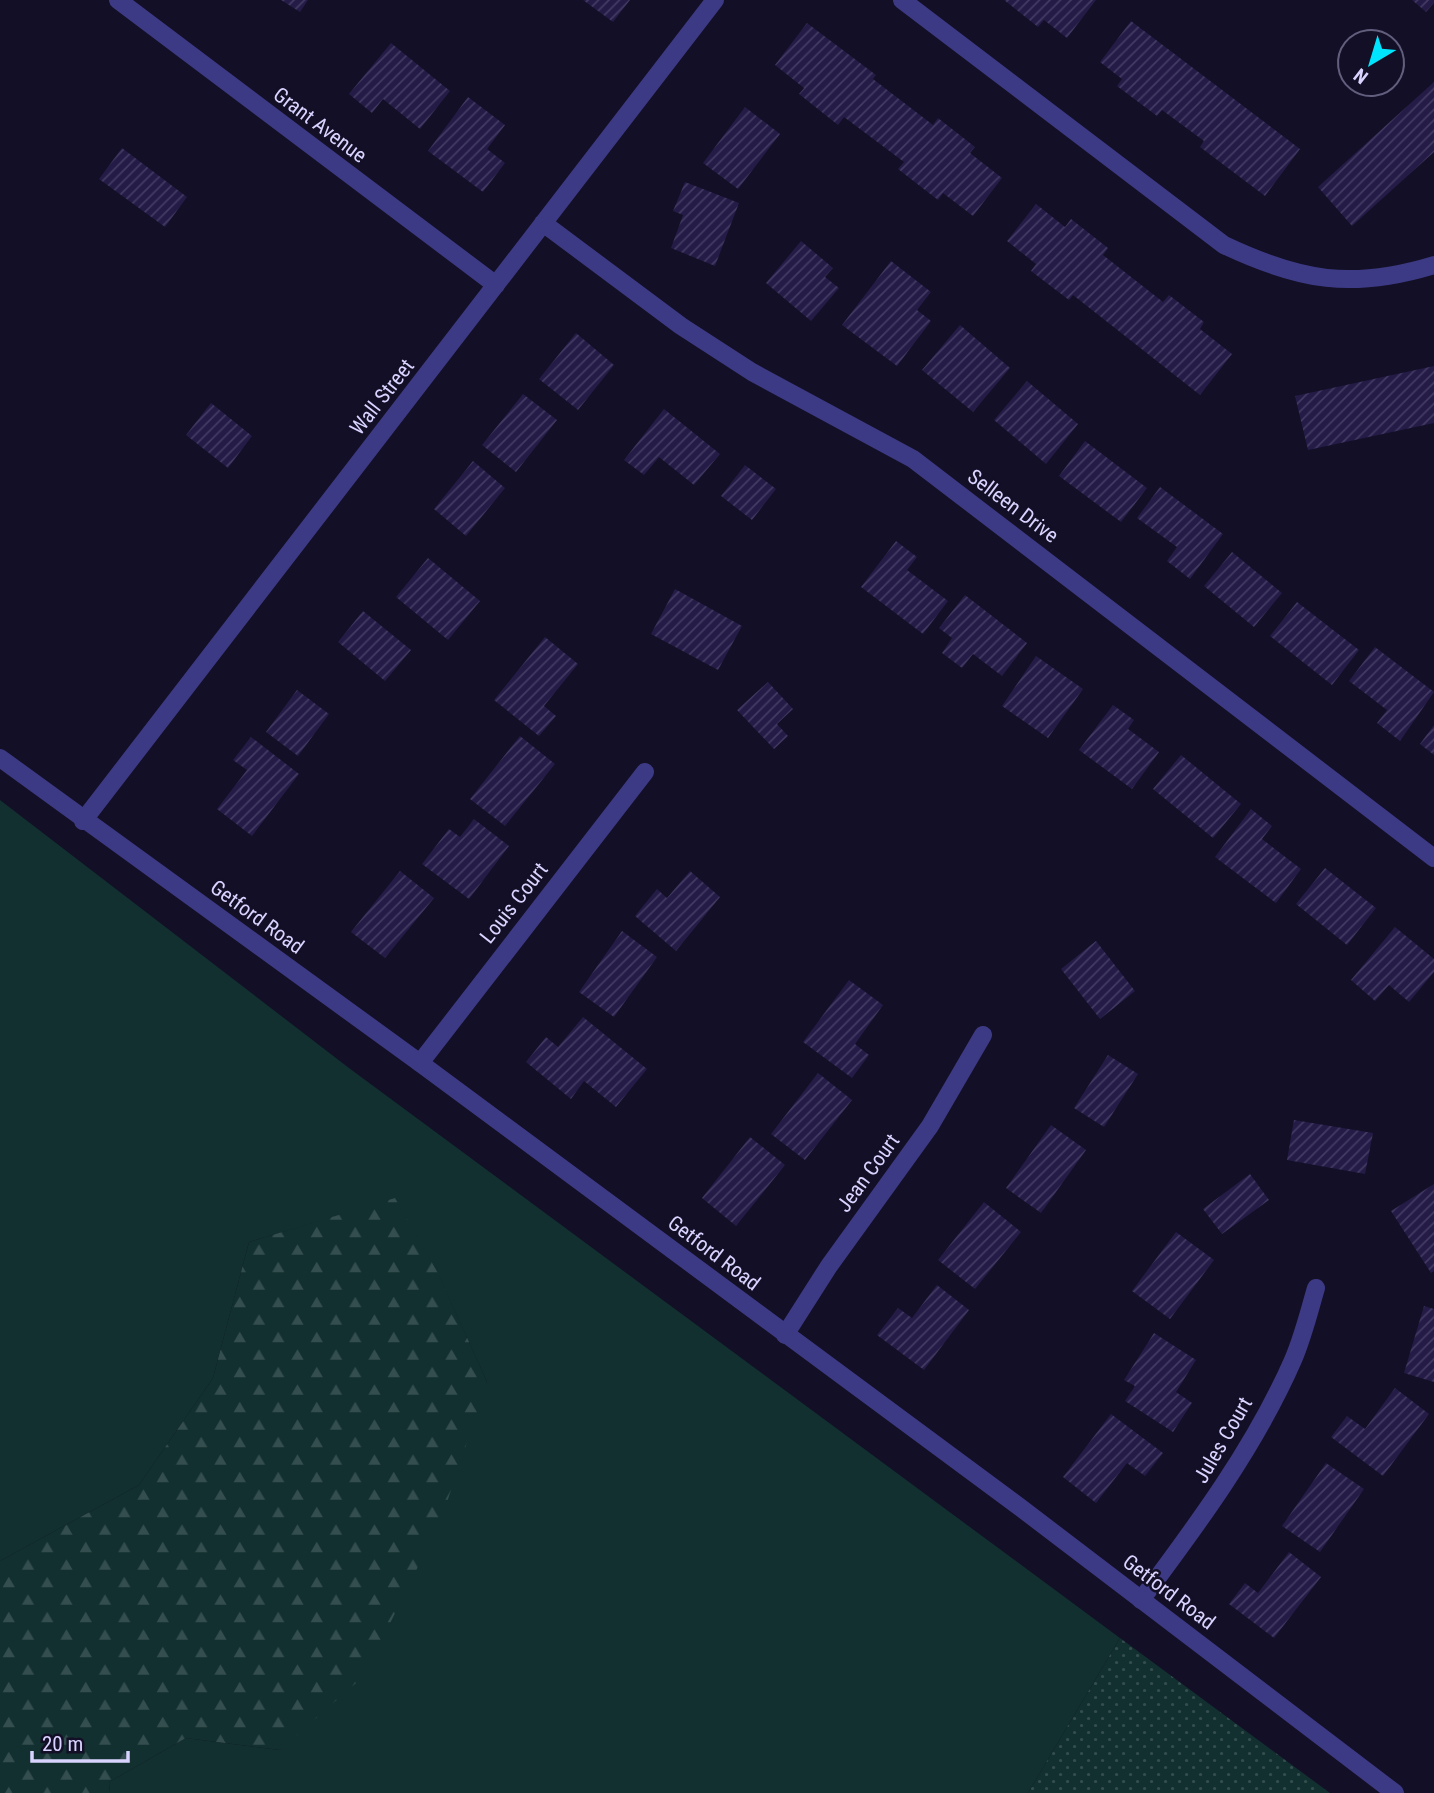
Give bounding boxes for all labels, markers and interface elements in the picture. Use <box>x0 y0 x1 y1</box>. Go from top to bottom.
north arrow <box>1336 28 1406 98</box>
text: N <box>1349 63 1373 89</box>
street label: Grant Avenue <box>269 82 371 168</box>
street label: Wall Street <box>345 354 419 440</box>
street label: Selleen Drive <box>963 464 1063 548</box>
street label: Louis Court <box>475 858 553 948</box>
street label: Getford Road <box>206 875 308 959</box>
street label: Jean Court <box>832 1129 904 1217</box>
street label: Getford Road <box>663 1211 765 1295</box>
street label: Jules Court <box>1189 1393 1257 1487</box>
street label: Getford Road <box>1118 1550 1220 1634</box>
scale bar <box>32 1720 128 1764</box>
text: 20 m <box>42 1732 83 1756</box>

